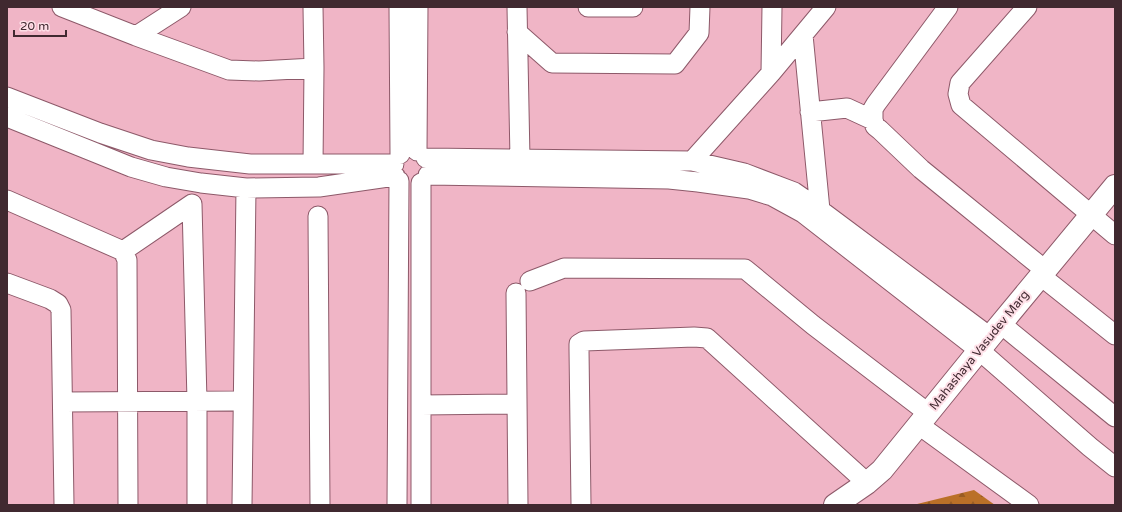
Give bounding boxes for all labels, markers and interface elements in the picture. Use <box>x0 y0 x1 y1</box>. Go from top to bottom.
scale bar <box>14 12 66 38</box>
text: 20 m <box>20 19 49 33</box>
street label: Mahashaya Vasudev Marg <box>926 287 1032 413</box>

